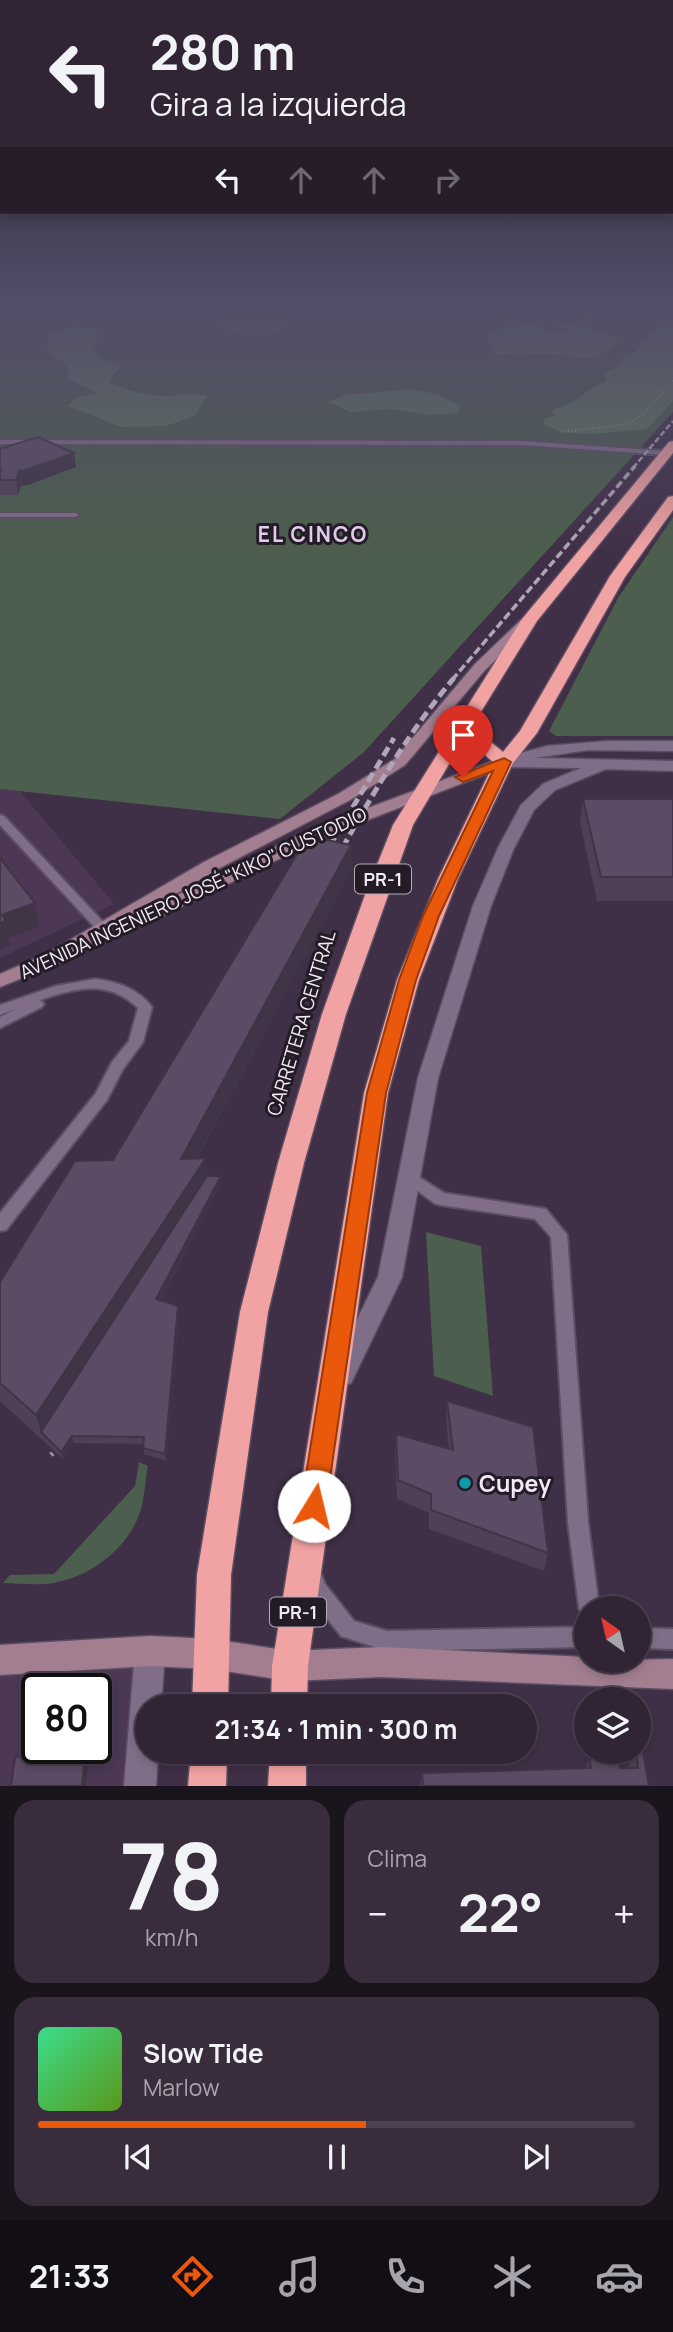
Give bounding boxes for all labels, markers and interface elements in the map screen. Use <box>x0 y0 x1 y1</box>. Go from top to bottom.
text: 280 m <box>150 18 295 85</box>
icon: left <box>35 28 126 119</box>
text: Gira a la izquierda <box>150 82 406 126</box>
icon: left <box>209 161 247 199</box>
icon: ahead <box>282 161 320 199</box>
icon: ahead <box>355 161 393 199</box>
icon: right <box>428 161 466 199</box>
district label: EL CINCO <box>258 520 368 548</box>
pin <box>433 705 493 777</box>
icon: arrive <box>444 716 482 754</box>
street label: AVENIDA INGENIERO JOSÉ "KIKO" CUSTODIO <box>15 801 371 985</box>
road number: PR-1 <box>355 864 411 894</box>
street label: CARRETERA CENTRAL <box>260 927 342 1119</box>
place label: Cupey <box>479 1467 551 1499</box>
position arrow <box>277 1469 351 1543</box>
marker: Cupey <box>457 1475 473 1491</box>
north arrow <box>574 1596 651 1673</box>
map controls <box>574 1596 651 1764</box>
road number: PR-1 <box>270 1597 326 1626</box>
speed limit sign: 80 <box>21 1673 112 1764</box>
button: layers <box>574 1687 651 1764</box>
text: 21:34 · 1 min · 300 m <box>215 1711 457 1747</box>
text: 78 <box>120 1813 224 1937</box>
text: Clima <box>368 1842 427 1874</box>
text: 22° <box>458 1877 543 1948</box>
text: − <box>368 1887 388 1939</box>
text: + <box>613 1887 635 1939</box>
text: km/h <box>145 1921 199 1953</box>
text: Slow Tide <box>143 2035 264 2071</box>
text: Marlow <box>143 2071 220 2103</box>
icon: previous <box>119 2138 157 2176</box>
icon: pause <box>318 2138 356 2176</box>
icon: next <box>517 2138 555 2176</box>
icon: directions <box>168 2252 217 2301</box>
icon: music <box>275 2252 324 2301</box>
icon: phone <box>381 2252 430 2301</box>
icon: climate <box>488 2252 537 2301</box>
icon: car <box>595 2252 644 2301</box>
text: 21:33 <box>29 2254 110 2298</box>

